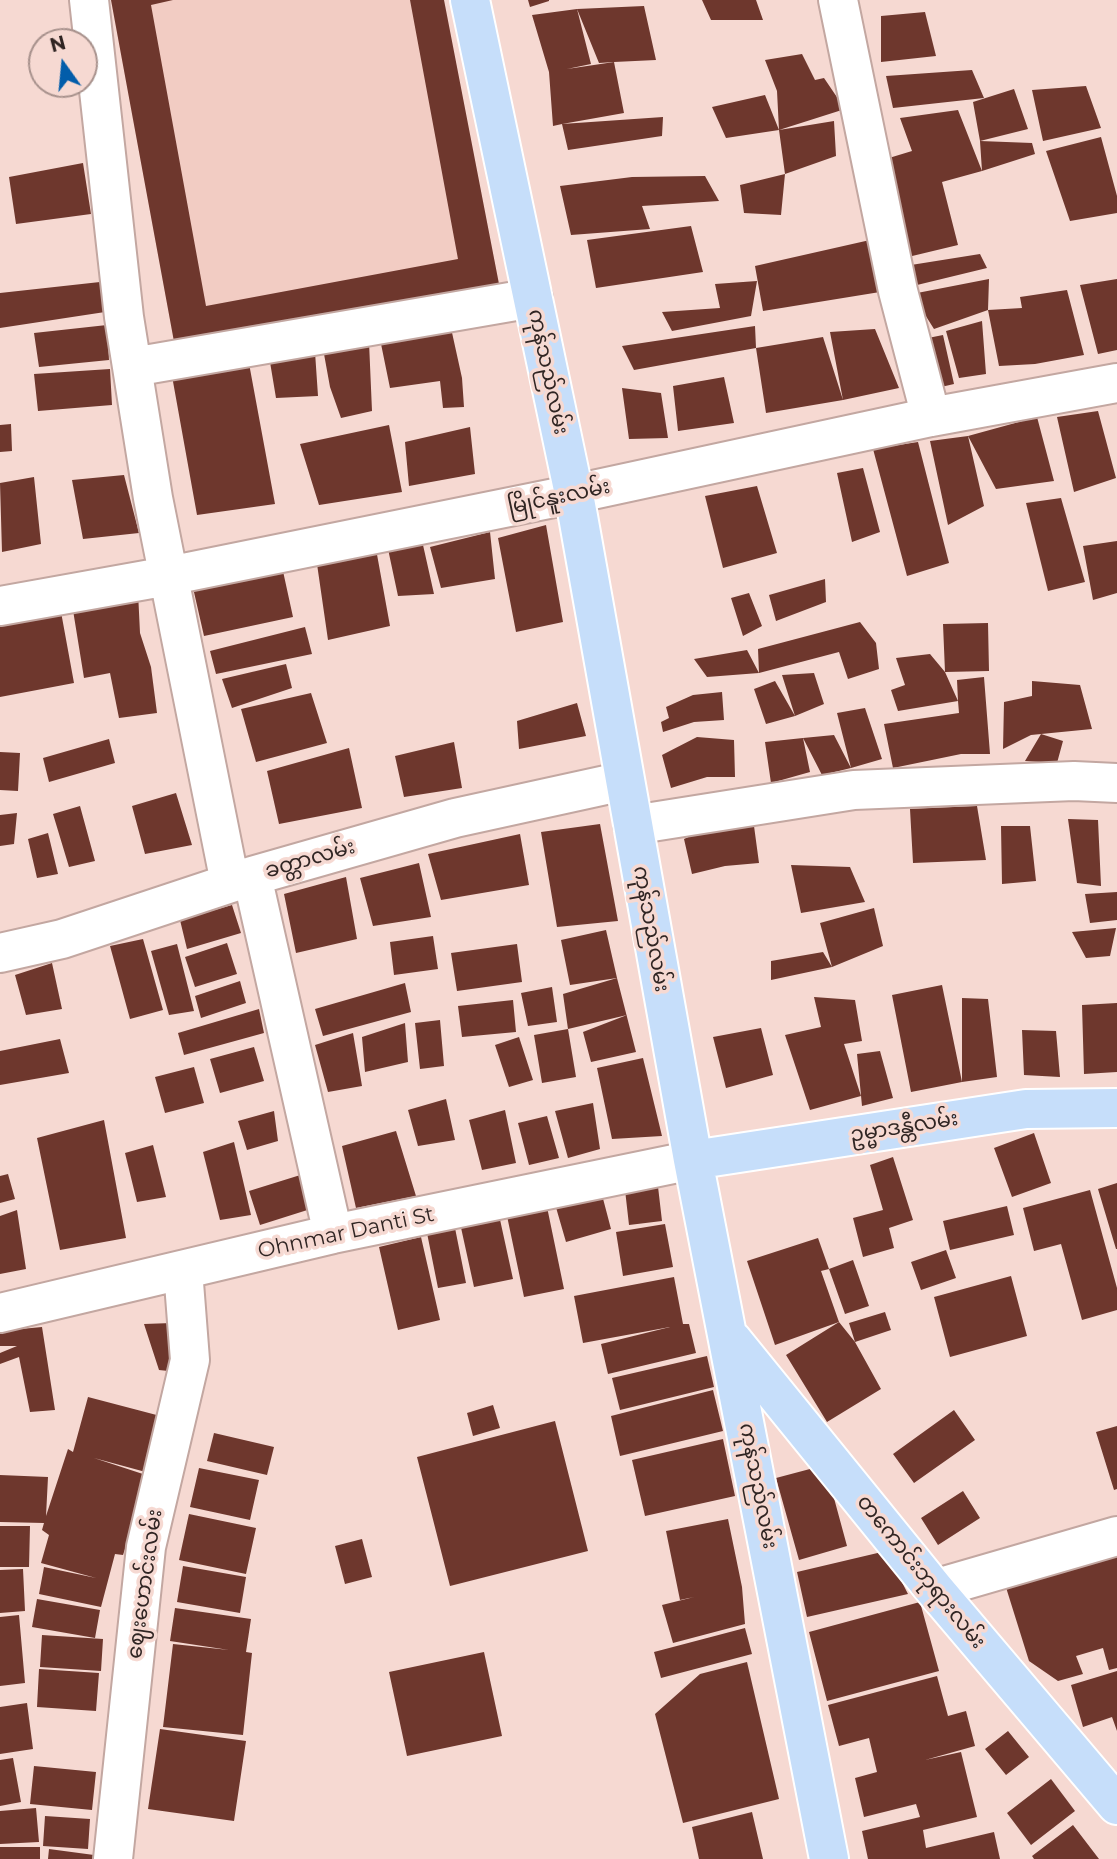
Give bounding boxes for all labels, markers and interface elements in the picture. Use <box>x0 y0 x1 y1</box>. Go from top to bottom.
north arrow <box>28 28 98 98</box>
text: N <box>48 31 68 57</box>
street label: ကုန်သည်လမ်း <box>522 307 574 437</box>
street label: မြိုင်နူးလမ်း <box>506 474 612 520</box>
street label: ခတ္တာလမ်း <box>262 834 358 884</box>
street label: ကုန်သည်လမ်း <box>628 864 674 994</box>
street label: ဥမ္မာဒန္တီလမ်း <box>848 1106 960 1148</box>
street label: Ohnmar Danti St <box>256 1202 436 1264</box>
street label: ကုန်သည်လမ်း <box>733 1421 783 1551</box>
street label: တကောင်းဘုရားလမ်း <box>851 1490 991 1654</box>
street label: ဈေးဟောင်းလမ်း <box>122 1508 168 1660</box>

